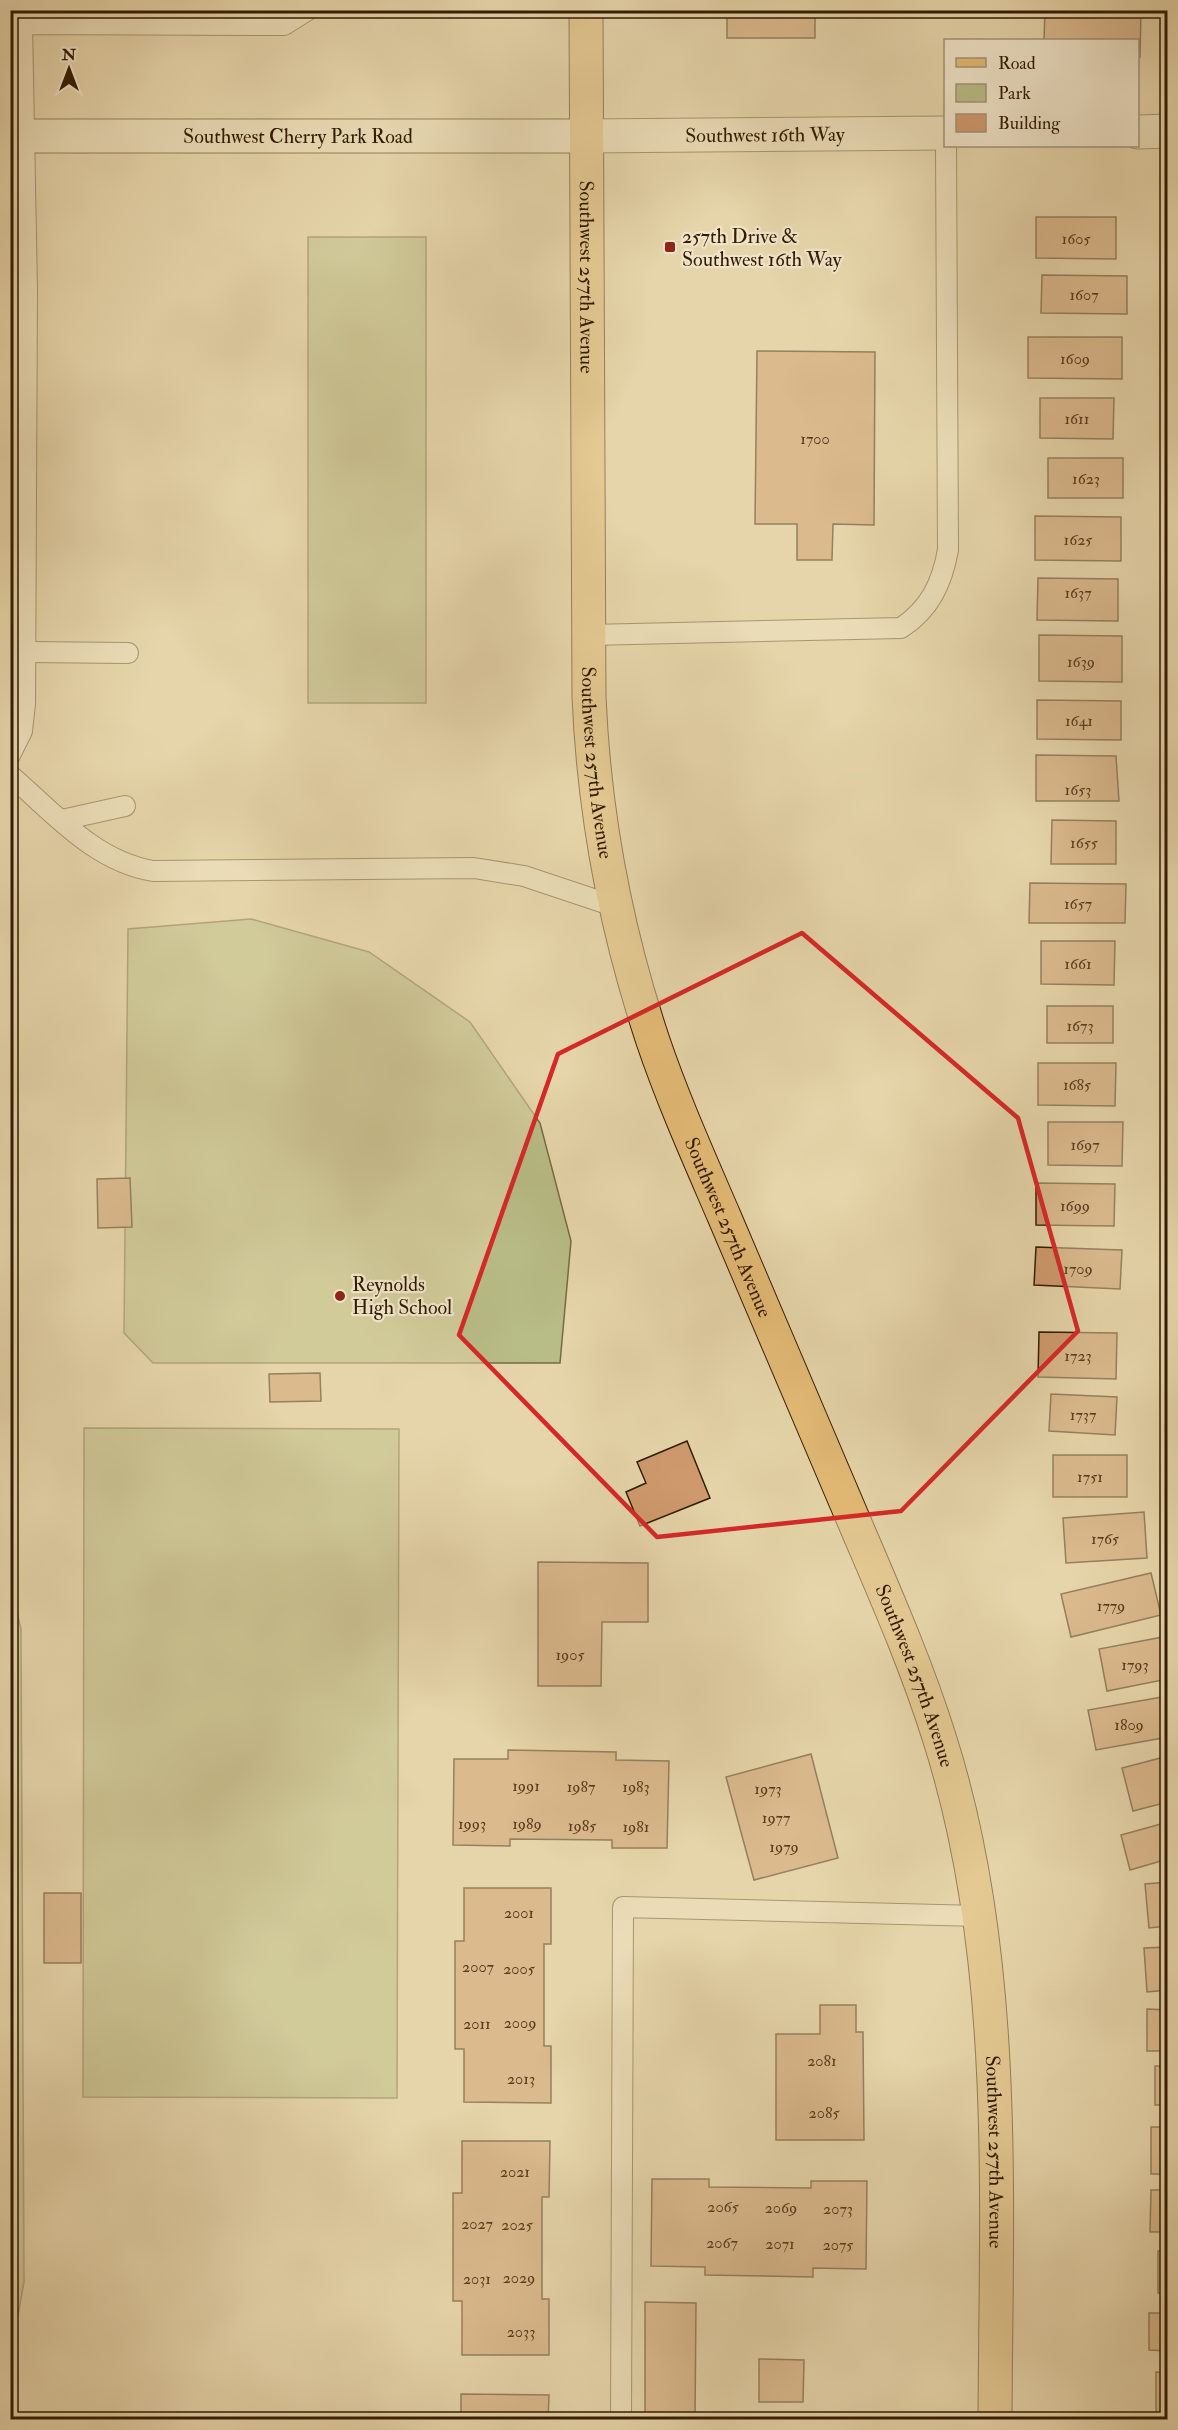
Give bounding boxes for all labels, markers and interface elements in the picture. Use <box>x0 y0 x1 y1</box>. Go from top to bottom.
north arrow <box>39 39 99 99</box>
legend <box>944 39 1139 147</box>
text: N <box>61 45 77 65</box>
text: Road <box>998 52 1036 75</box>
text: Park <box>998 82 1031 105</box>
text: Building <box>998 112 1061 135</box>
street label: Southwest 16th Way <box>685 122 846 148</box>
street label: Southwest Cherry Park Road <box>183 124 413 149</box>
street label: Southwest 257th Avenue <box>574 180 600 374</box>
place label: 257th Drive & Southwest 16th Way <box>682 224 843 272</box>
house number: 1605 <box>1062 229 1090 249</box>
marker: 257th Drive & Southwest 16th Way <box>663 240 677 254</box>
house number: 1607 <box>1069 285 1099 305</box>
house number: 1609 <box>1060 349 1090 369</box>
house number: 1611 <box>1064 409 1090 429</box>
house number: 1700 <box>800 429 830 449</box>
house number: 1623 <box>1072 469 1100 489</box>
house number: 1625 <box>1064 530 1092 550</box>
house number: 1637 <box>1064 583 1092 603</box>
house number: 1639 <box>1067 652 1095 672</box>
street label: Southwest 257th Avenue <box>576 666 619 861</box>
house number: 1641 <box>1065 711 1093 731</box>
house number: 1653 <box>1065 780 1091 800</box>
house number: 1655 <box>1070 833 1098 853</box>
house number: 1657 <box>1064 894 1093 914</box>
house number: 1661 <box>1064 954 1092 974</box>
house number: 1673 <box>1066 1016 1094 1036</box>
house number: 1685 <box>1063 1075 1091 1095</box>
street label: Southwest 257th Avenue <box>679 1134 777 1321</box>
house number: 1697 <box>1070 1135 1100 1155</box>
house number: 1699 <box>1060 1196 1090 1216</box>
house number: 1709 <box>1063 1259 1093 1279</box>
place label: Reynolds High School <box>352 1272 452 1320</box>
marker: Reynolds High School <box>333 1289 347 1303</box>
house number: 1723 <box>1064 1346 1092 1366</box>
house number: 1737 <box>1070 1405 1097 1425</box>
house number: 1751 <box>1077 1467 1103 1487</box>
house number: 1765 <box>1091 1529 1119 1549</box>
street label: Southwest 257th Avenue <box>870 1581 960 1770</box>
house number: 1779 <box>1097 1596 1125 1616</box>
house number: 1905 <box>555 1645 585 1665</box>
house number: 1793 <box>1121 1655 1149 1675</box>
house number: 1809 <box>1114 1715 1144 1735</box>
house number: 1991 <box>512 1776 540 1796</box>
house number: 1987 <box>567 1777 596 1797</box>
house number: 1983 <box>622 1777 650 1797</box>
house number: 1973 <box>754 1779 782 1799</box>
house number: 1977 <box>762 1808 791 1828</box>
house number: 1993 <box>458 1814 486 1834</box>
house number: 1989 <box>512 1814 542 1834</box>
house number: 1985 <box>568 1816 596 1836</box>
house number: 1981 <box>622 1817 650 1837</box>
house number: 1979 <box>769 1837 799 1857</box>
house number: 2001 <box>504 1903 534 1923</box>
house number: 2007 <box>462 1957 495 1977</box>
house number: 2005 <box>503 1959 535 1979</box>
house number: 2009 <box>504 2013 536 2033</box>
house number: 2011 <box>463 2014 491 2034</box>
house number: 2081 <box>807 2051 837 2071</box>
street label: Southwest 257th Avenue <box>980 2055 1009 2248</box>
house number: 2013 <box>507 2069 535 2089</box>
house number: 2085 <box>809 2103 839 2123</box>
house number: 2021 <box>500 2162 530 2182</box>
house number: 2065 <box>707 2197 739 2217</box>
house number: 2069 <box>765 2198 797 2218</box>
house number: 2073 <box>823 2199 853 2219</box>
house number: 2027 <box>461 2214 494 2234</box>
house number: 2025 <box>501 2215 533 2235</box>
house number: 2067 <box>706 2233 739 2253</box>
house number: 2071 <box>765 2234 795 2254</box>
house number: 2075 <box>823 2235 853 2255</box>
house number: 2029 <box>503 2268 535 2288</box>
house number: 2031 <box>463 2269 491 2289</box>
house number: 2033 <box>507 2322 535 2342</box>

